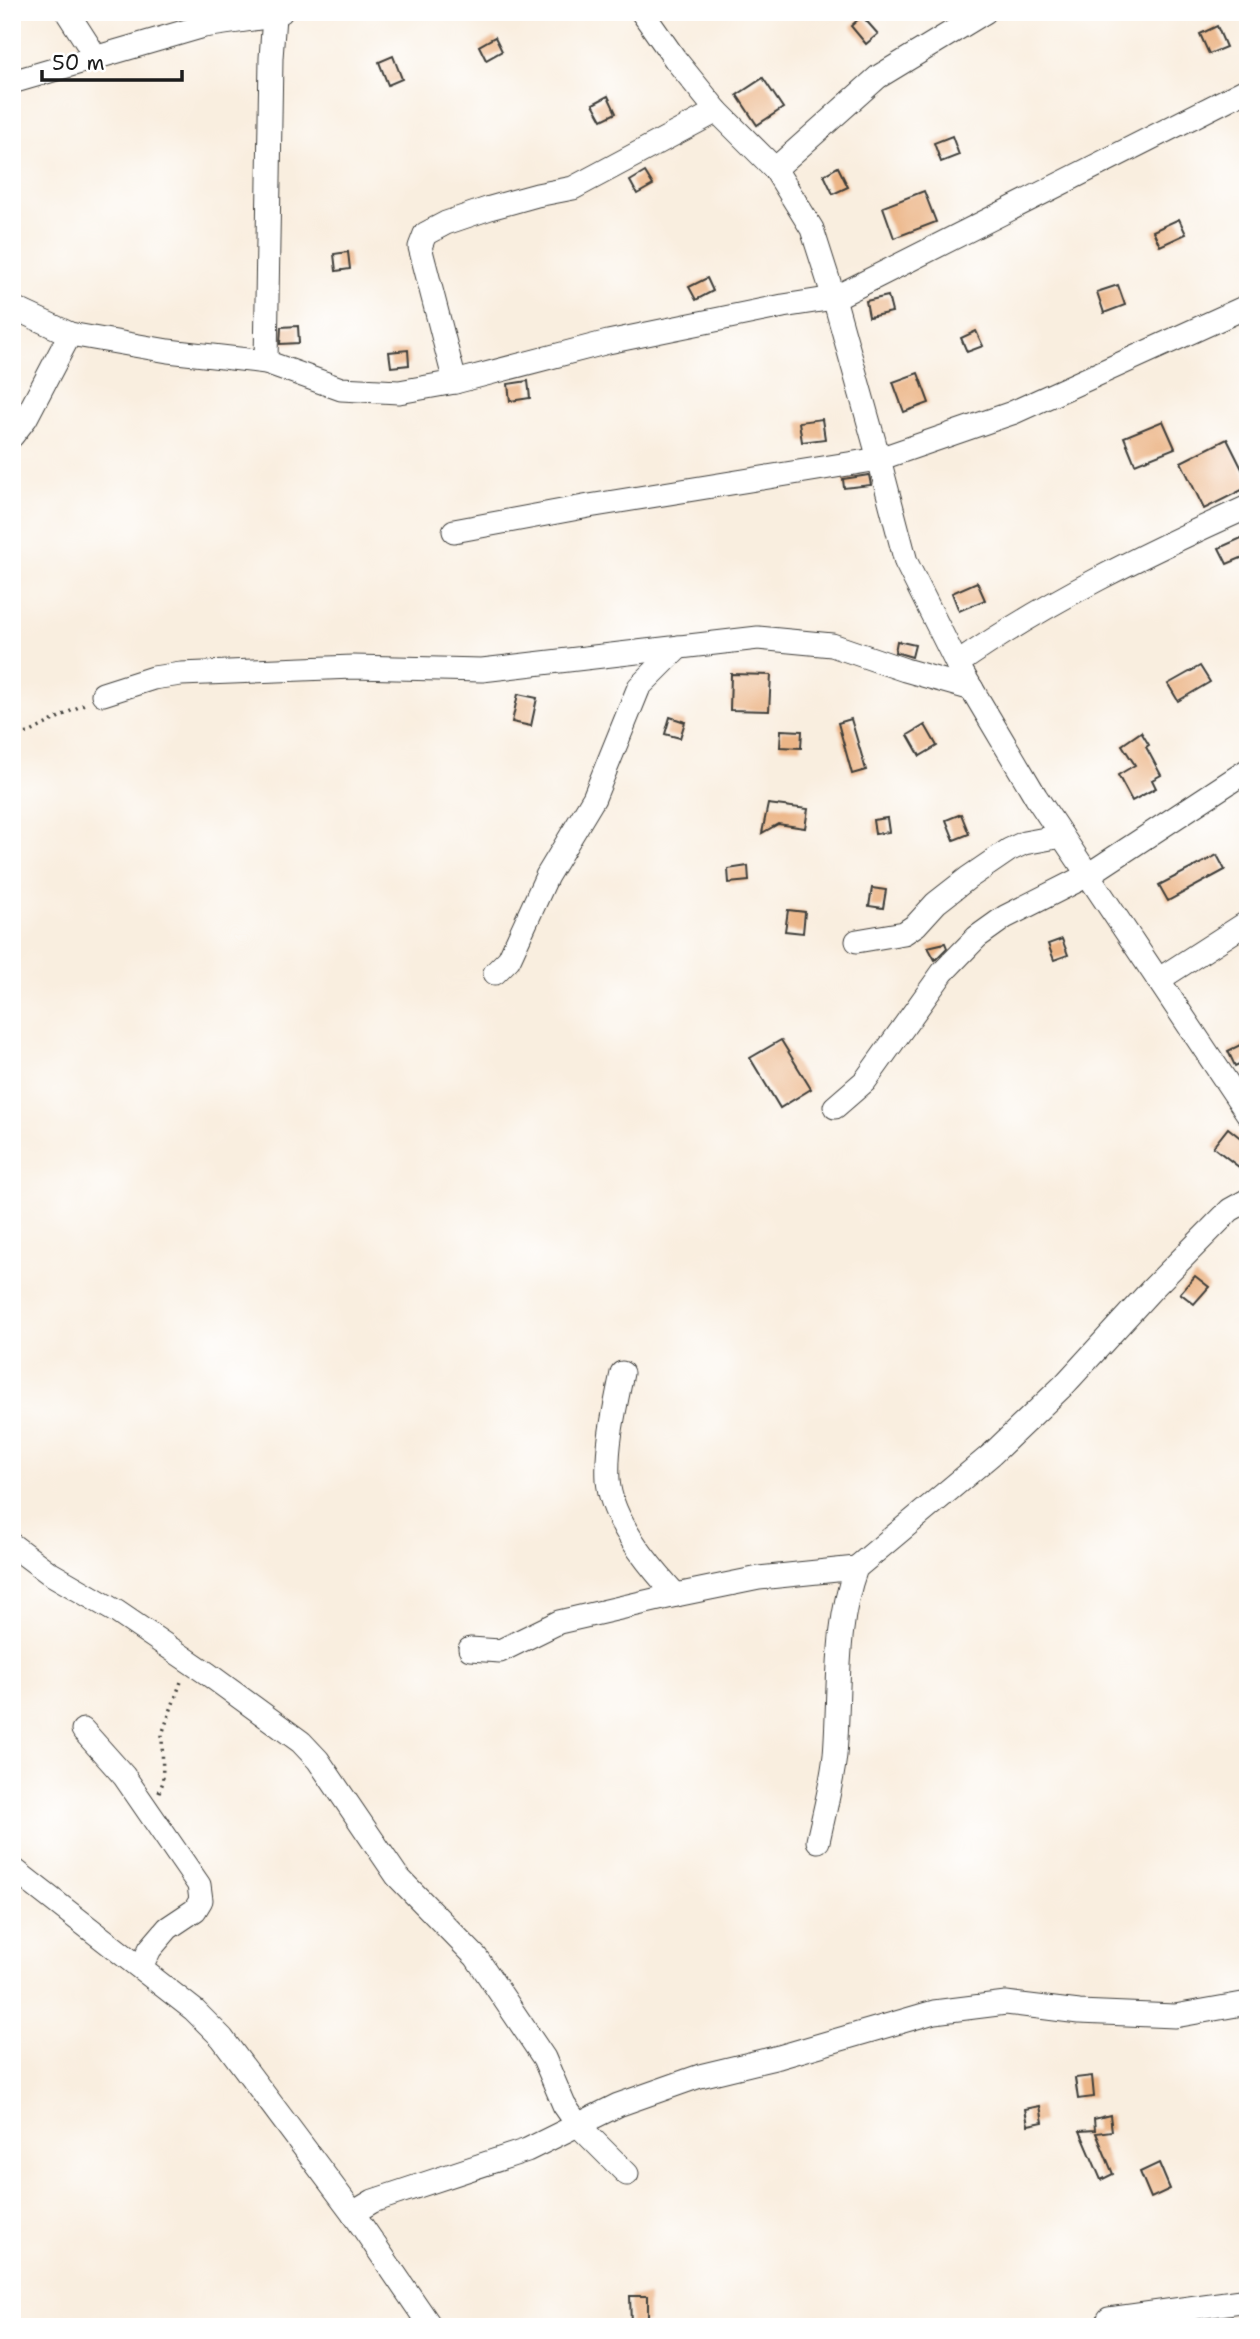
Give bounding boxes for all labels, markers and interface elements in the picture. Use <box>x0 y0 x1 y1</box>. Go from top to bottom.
scale bar <box>42 38 182 82</box>
text: 50 m <box>52 49 105 77</box>

